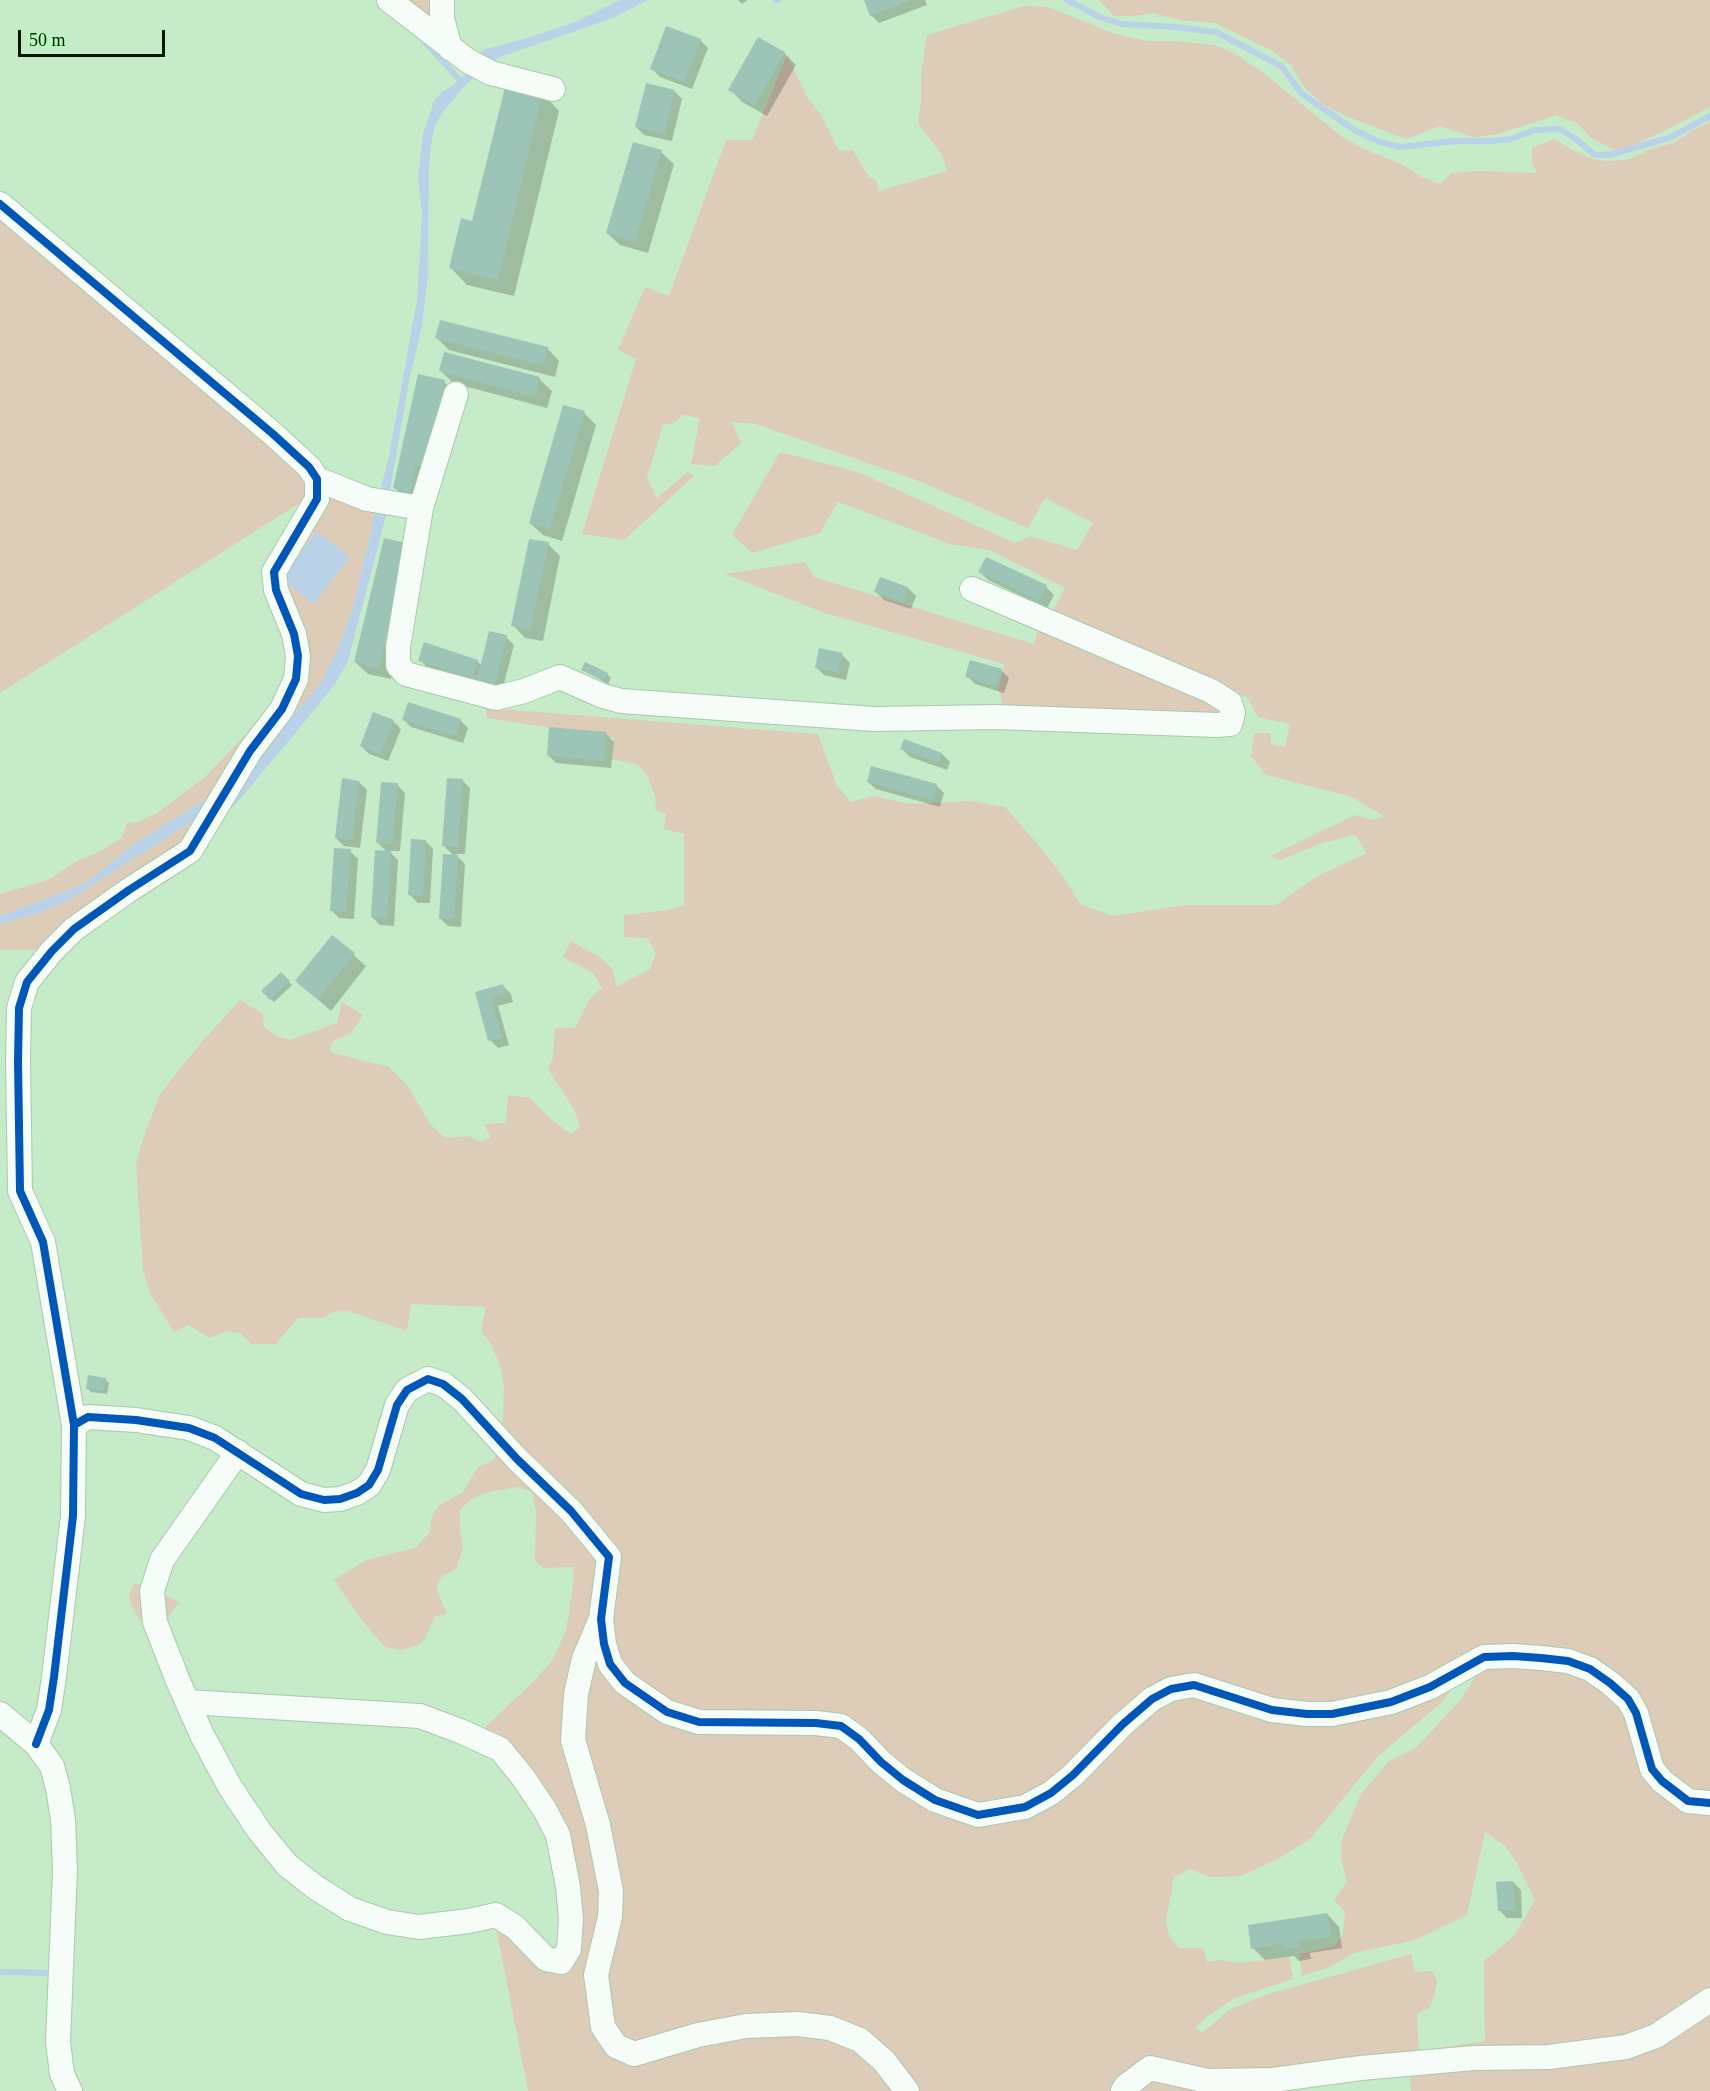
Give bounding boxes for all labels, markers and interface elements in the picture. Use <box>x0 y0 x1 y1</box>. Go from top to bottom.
scale bar <box>21 18 168 56</box>
text: 50 m <box>29 30 66 50</box>

